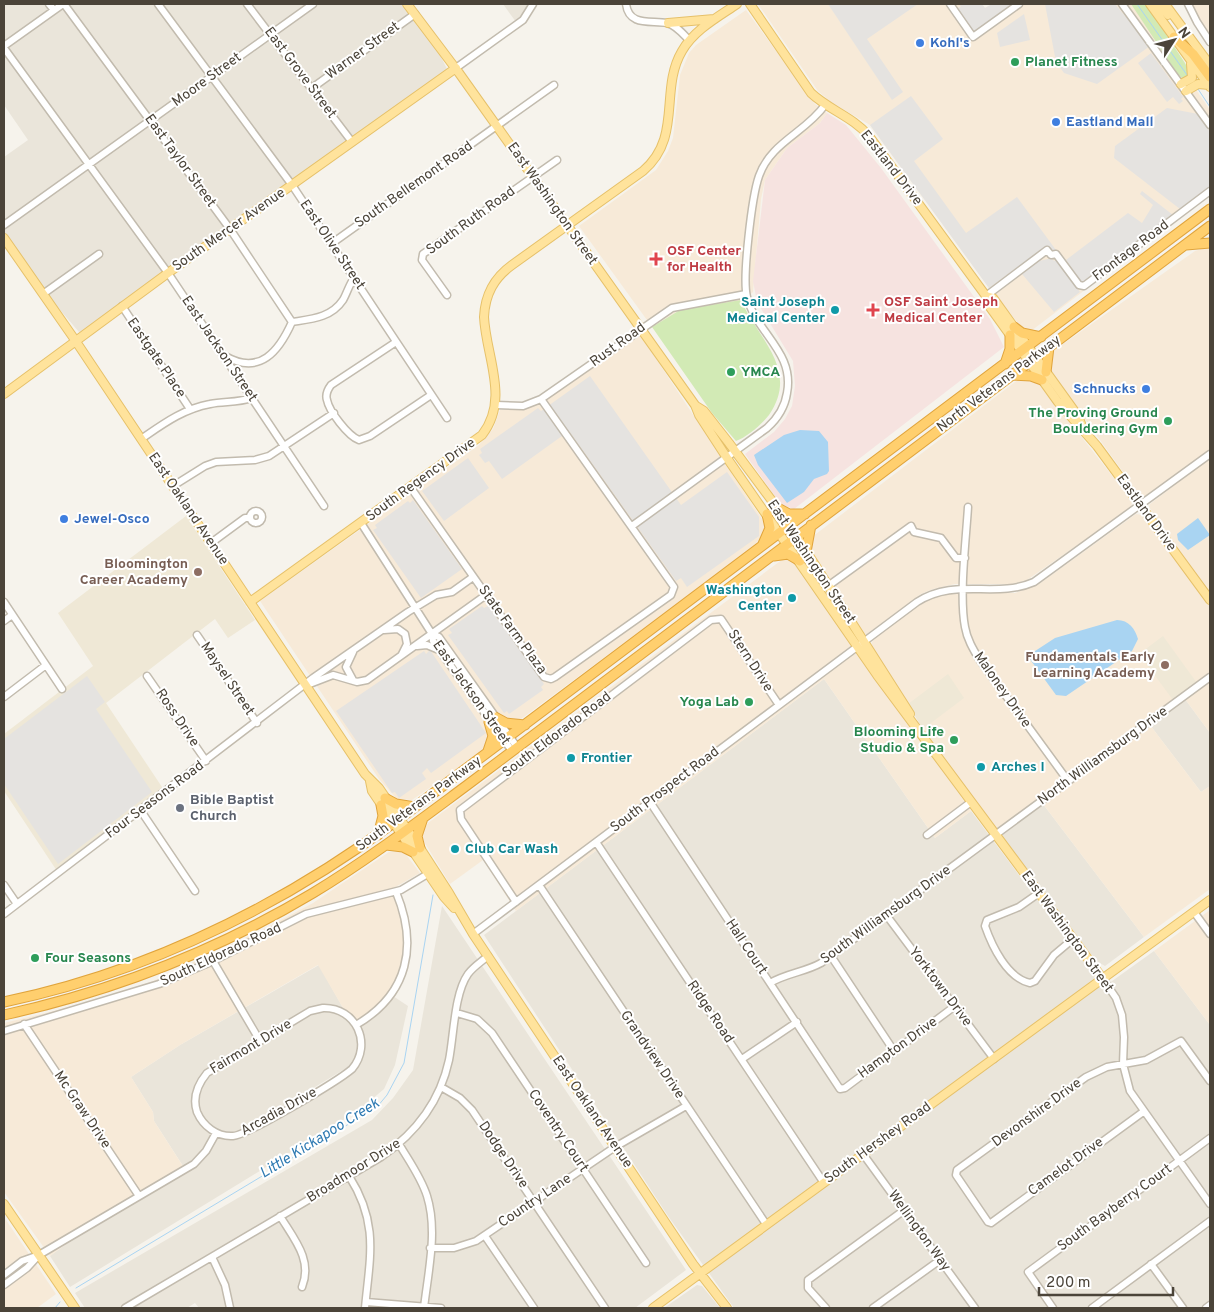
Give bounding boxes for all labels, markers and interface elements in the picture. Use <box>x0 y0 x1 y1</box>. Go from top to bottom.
north arrow <box>1149 15 1199 65</box>
street label: Warner Street <box>323 18 403 84</box>
street label: East Grove Street <box>260 24 340 122</box>
text: N <box>1173 24 1193 42</box>
place label: Kohl's <box>930 35 970 52</box>
marker: Kohl's <box>914 37 926 49</box>
street label: Moore Street <box>169 49 245 111</box>
place label: Planet Fitness <box>1025 54 1118 71</box>
marker: Planet Fitness <box>1009 56 1021 68</box>
street label: East Taylor Street <box>141 111 219 211</box>
place label: Eastland Mall <box>1066 114 1154 131</box>
marker: Eastland Mall <box>1050 116 1062 128</box>
street label: Eastland Drive <box>856 127 926 209</box>
street label: South Bellemont Road <box>352 138 476 232</box>
street label: East Washington Street <box>503 139 601 269</box>
street label: South Ruth Road <box>423 183 519 259</box>
street label: South Mercer Avenue <box>169 185 289 275</box>
street label: East Olive Street <box>296 197 368 293</box>
street label: Frontage Road <box>1090 217 1172 285</box>
place label: OSF Center for Health <box>667 243 741 276</box>
marker: OSF Center for Health <box>649 252 663 266</box>
street label: East Jackson Street <box>177 293 261 405</box>
place label: Saint Joseph Medical Center <box>727 294 825 327</box>
place label: OSF Saint Joseph Medical Center <box>884 294 998 327</box>
marker: OSF Saint Joseph Medical Center <box>866 303 880 317</box>
marker: Saint Joseph Medical Center <box>829 304 841 316</box>
street label: Eastgate Place <box>123 315 189 401</box>
street label: Rust Road <box>587 319 649 371</box>
street label: North Veterans Parkway <box>934 332 1064 436</box>
place label: YMCA <box>741 364 780 381</box>
marker: YMCA <box>725 366 737 378</box>
place label: Schnucks <box>1073 381 1136 398</box>
marker: Schnucks <box>1140 383 1152 395</box>
place label: The Proving Ground Bouldering Gym <box>1028 405 1158 438</box>
marker: The Proving Ground Bouldering Gym <box>1162 415 1174 427</box>
street label: South Regency Drive <box>363 435 479 525</box>
street label: East Oakland Avenue <box>144 449 232 569</box>
street label: Eastland Drive <box>1112 471 1180 555</box>
street label: East Washington Street <box>763 497 859 627</box>
place label: Jewel-Osco <box>74 511 150 528</box>
marker: Jewel-Osco <box>58 513 70 525</box>
place label: Bloomington Career Academy <box>80 556 188 589</box>
marker: Bloomington Career Academy <box>192 566 204 578</box>
street label: State Farm Plaza <box>474 582 550 678</box>
place label: Washington Center <box>706 582 782 615</box>
marker: Washington Center <box>786 592 798 604</box>
street label: Stern Drive <box>724 627 776 695</box>
street label: East Jackson Street <box>428 637 514 749</box>
street label: Maysel Street <box>196 639 258 719</box>
street label: Maloney Drive <box>970 649 1034 731</box>
place label: Fundamentals Early Learning Academy <box>1025 649 1155 682</box>
marker: Fundamentals Early Learning Academy <box>1159 659 1171 671</box>
street label: Ross Drive <box>151 686 203 750</box>
street label: South Eldorado Road <box>499 689 615 781</box>
place label: Yoga Lab <box>680 694 739 711</box>
marker: Yoga Lab <box>743 696 755 708</box>
street label: North Williamsburg Drive <box>1035 703 1171 809</box>
place label: Blooming Life Studio & Spa <box>854 724 944 757</box>
marker: Blooming Life Studio & Spa <box>948 734 960 746</box>
street label: South Prospect Road <box>607 744 723 836</box>
place label: Frontier <box>581 750 632 767</box>
marker: Frontier <box>565 752 577 764</box>
street label: South Veterans Parkway <box>353 753 485 855</box>
street label: Four Seasons Road <box>103 758 207 842</box>
place label: Arches I <box>991 759 1045 776</box>
marker: Arches I <box>975 761 987 773</box>
place label: Bible Baptist Church <box>190 792 274 825</box>
marker: Bible Baptist Church <box>174 802 186 814</box>
place label: Club Car Wash <box>465 841 558 858</box>
marker: Club Car Wash <box>449 843 461 855</box>
street label: South Williamsburg Drive <box>817 862 955 968</box>
street label: East Washington Street <box>1017 868 1117 996</box>
street label: Hall Court <box>721 916 771 978</box>
street label: South Eldorado Road <box>158 919 284 991</box>
street label: Yorktown Drive <box>905 944 975 1030</box>
place label: Four Seasons <box>45 950 131 967</box>
marker: Four Seasons <box>29 952 41 964</box>
street label: Ridge Road <box>683 977 737 1047</box>
street label: Grandview Drive <box>616 1008 688 1102</box>
street label: Hampton Drive <box>855 1014 941 1082</box>
street label: Fairmont Drive <box>207 1016 295 1078</box>
street label: East Oakland Avenue <box>548 1052 636 1172</box>
street label: Mc Graw Drive <box>50 1068 114 1152</box>
street label: Devonshire Drive <box>989 1075 1085 1151</box>
street label: Arcadia Drive <box>238 1084 320 1140</box>
street label: Coventry Court <box>524 1086 592 1176</box>
water label: Little Kickapoo Creek <box>257 1094 384 1183</box>
street label: South Hershey Road <box>821 1099 935 1187</box>
street label: Dodge Drive <box>474 1118 532 1192</box>
street label: Camelot Drive <box>1025 1134 1107 1200</box>
street label: Broadmoor Drive <box>304 1135 404 1207</box>
street label: South Bayberry Court <box>1054 1161 1176 1255</box>
street label: Country Lane <box>495 1170 575 1232</box>
street label: Wellington Way <box>884 1187 954 1275</box>
scale bar <box>1039 1264 1173 1296</box>
text: 200 m <box>1046 1274 1091 1293</box>

